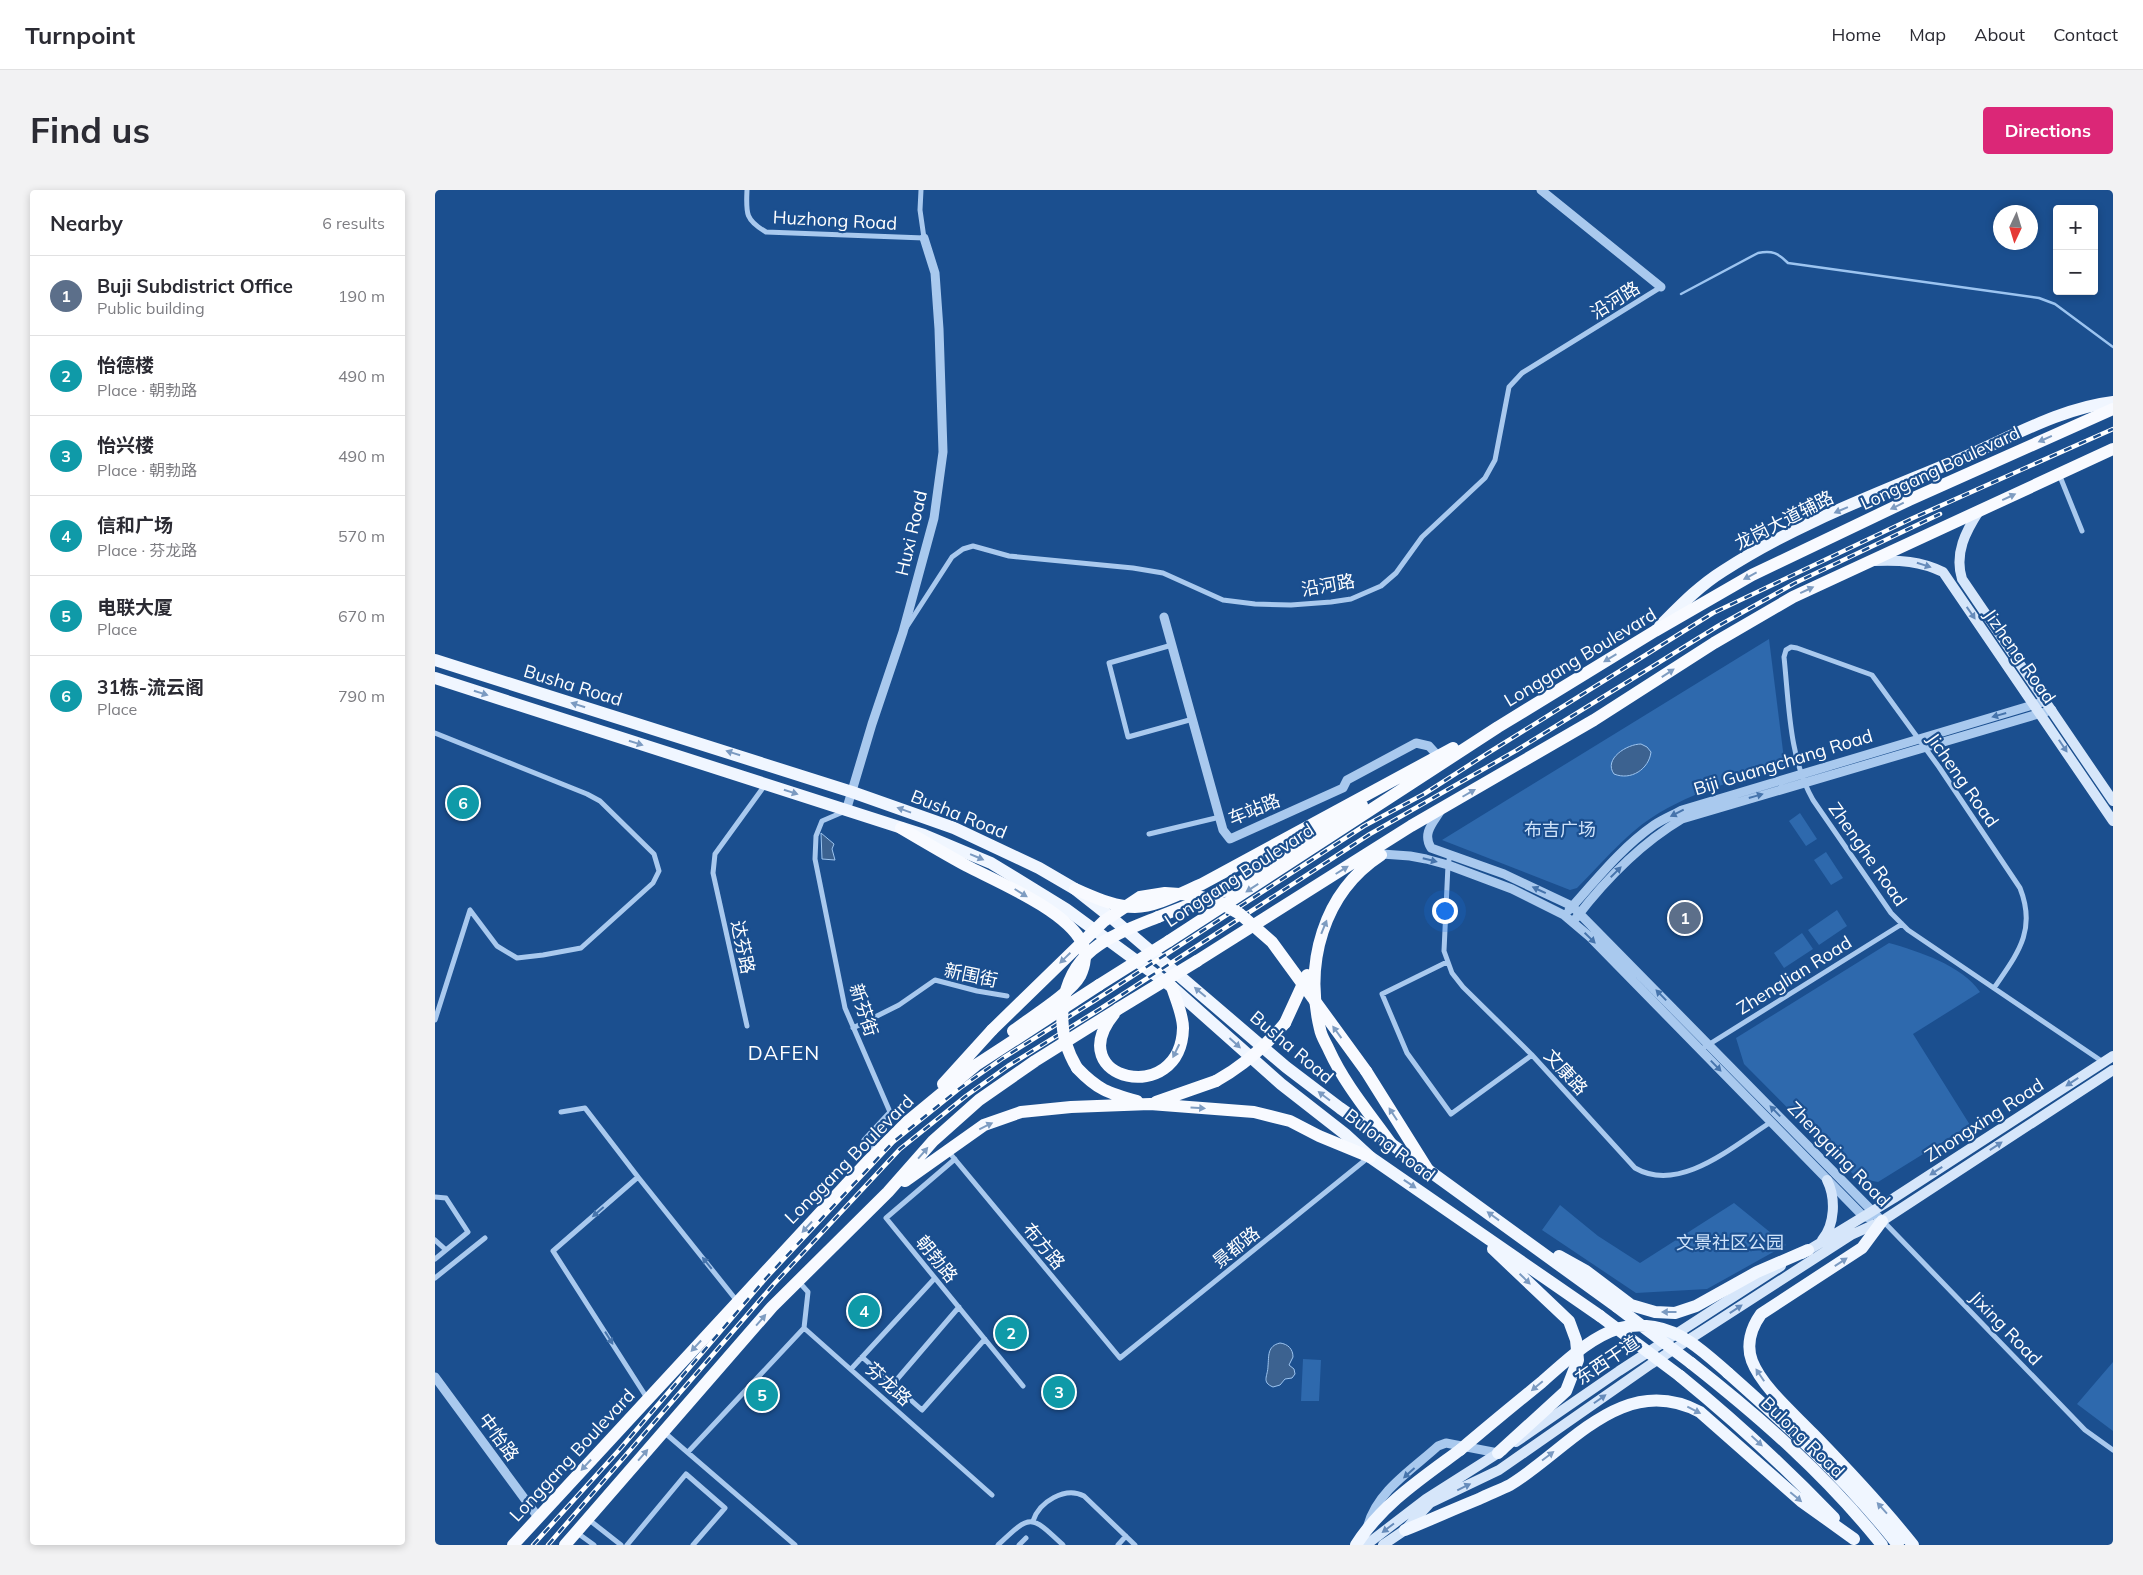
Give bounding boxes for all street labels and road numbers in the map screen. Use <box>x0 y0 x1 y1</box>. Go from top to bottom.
street label: Huzhong Road <box>772 205 898 235</box>
street label: 沿河路 <box>1586 276 1644 324</box>
street label: Longgang Boulevard <box>1857 421 2023 515</box>
street label: 龙岗大道辅路 <box>1731 485 1837 555</box>
street label: Huxi Road <box>890 488 932 578</box>
street label: 沿河路 <box>1299 569 1357 601</box>
street label: Longgang Boulevard <box>1500 602 1660 712</box>
street label: Jizheng Road <box>1979 604 2061 708</box>
street label: Busha Road <box>521 659 625 711</box>
street label: Biji Guangchang Road <box>1691 724 1875 800</box>
street label: Jicheng Road <box>1922 728 2004 832</box>
street label: Busha Road <box>908 784 1010 844</box>
street label: 车站路 <box>1225 788 1283 830</box>
street label: Zhenghe Road <box>1824 798 1912 910</box>
street label: Longgang Boulevard <box>1160 818 1318 932</box>
street label: 达芬路 <box>726 918 760 976</box>
street label: Zhenglian Road <box>1732 930 1856 1020</box>
street label: 新围街 <box>942 958 1000 992</box>
street label: 新芬街 <box>845 981 883 1039</box>
street label: Busha Road <box>1246 1005 1338 1089</box>
street label: 文康路 <box>1539 1044 1593 1100</box>
street label: Zhongxing Road <box>1920 1073 2048 1167</box>
street label: Longgang Boulevard <box>780 1090 918 1228</box>
street label: Zhengqing Road <box>1783 1096 1895 1212</box>
street label: Bulong Road <box>1340 1103 1440 1187</box>
street label: 布方路 <box>1018 1218 1070 1274</box>
street label: 景都路 <box>1208 1221 1264 1273</box>
street label: 朝勃路 <box>911 1231 963 1287</box>
street label: Jixing Road <box>1965 1286 2047 1370</box>
street label: 东西干道 <box>1571 1330 1643 1390</box>
street label: 芬龙路 <box>861 1357 917 1411</box>
street label: Longgang Boulevard <box>504 1384 640 1526</box>
street label: Bulong Road <box>1756 1391 1850 1483</box>
street label: 中怡路 <box>474 1408 524 1466</box>

